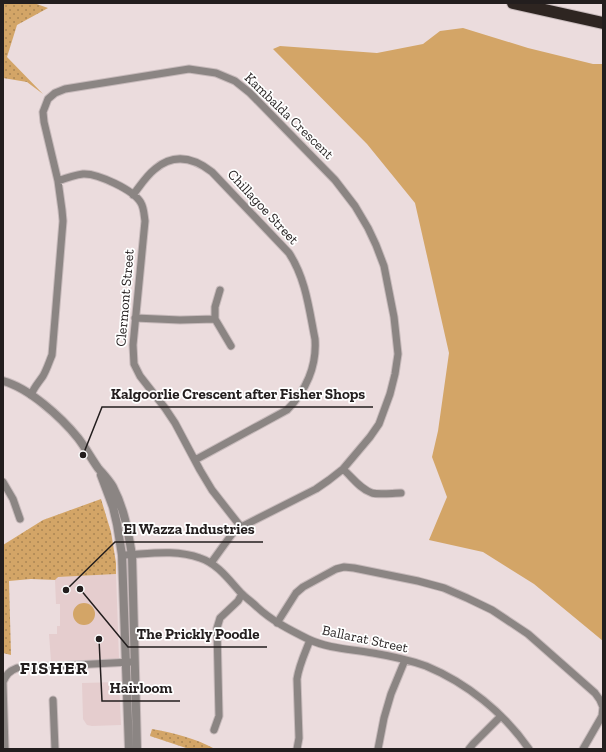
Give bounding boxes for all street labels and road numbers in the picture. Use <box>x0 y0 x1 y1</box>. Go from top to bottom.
street label: Kambalda Crescent <box>241 69 338 163</box>
street label: Chillagoe Street <box>224 166 303 249</box>
street label: Clermont Street <box>112 248 138 347</box>
street label: Ballarat Street <box>321 622 410 657</box>

